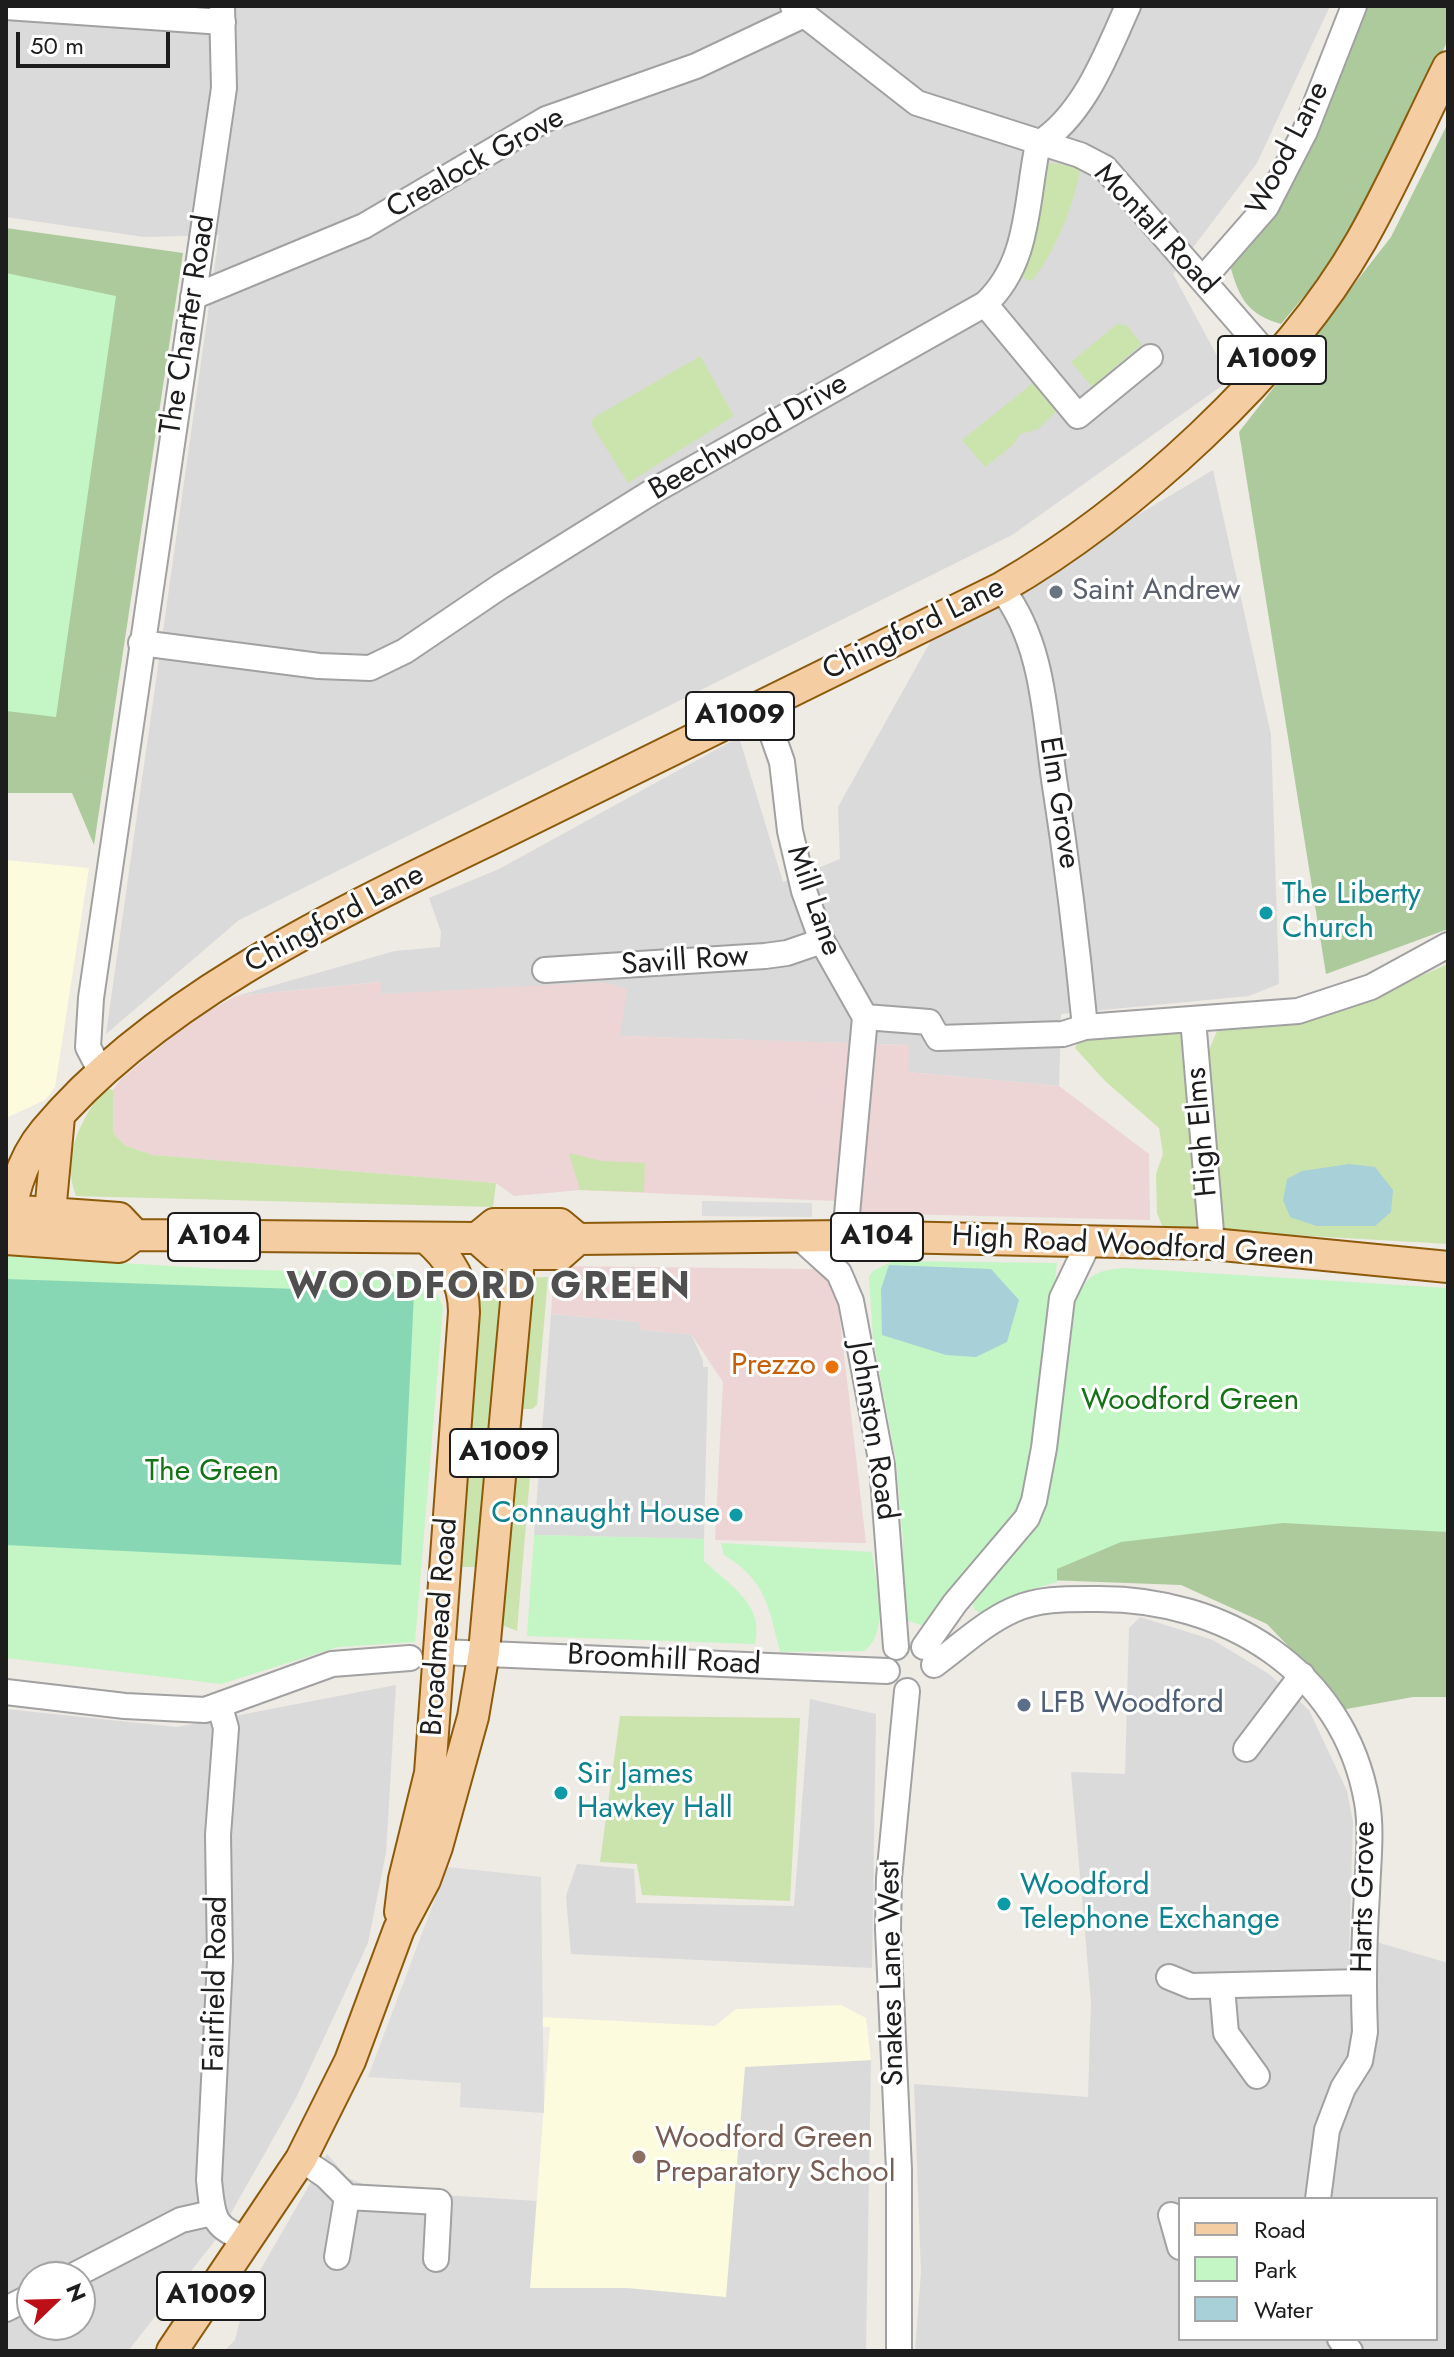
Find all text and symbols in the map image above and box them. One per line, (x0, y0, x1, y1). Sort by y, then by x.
scale bar (20, 16, 174, 66)
text: 50 m (30, 28, 84, 63)
street label: Wood Lane (1240, 76, 1338, 222)
street label: Crealock Grove (381, 100, 571, 228)
street label: Montalt Road (1085, 157, 1225, 303)
street label: The Charter Road (154, 213, 224, 437)
road number: A1009 (1218, 336, 1326, 384)
street label: Beechwood Drive (643, 367, 855, 509)
street label: Chingford Lane (817, 571, 1011, 689)
place label: Saint Andrew (1072, 574, 1241, 610)
marker: Saint Andrew (1047, 583, 1065, 601)
road number: A1009 (686, 692, 794, 740)
street label: Elm Grove (1030, 734, 1086, 872)
street label: Mill Lane (777, 841, 849, 961)
street label: Chingford Lane (239, 858, 431, 982)
place label: The Liberty Church (1282, 878, 1421, 948)
marker: The Liberty Church (1257, 904, 1275, 922)
street label: Savill Row (620, 940, 750, 984)
street label: High Elms (1179, 1066, 1227, 1198)
road number: A104 (168, 1213, 260, 1261)
road number: A104 (831, 1213, 923, 1261)
street label: High Road Woodford Green (951, 1220, 1315, 1274)
district label: WOODFORD GREEN (286, 1266, 692, 1312)
street label: Johnston Road (840, 1339, 904, 1523)
place label: Prezzo (731, 1349, 816, 1385)
marker: Prezzo (823, 1358, 841, 1376)
park label: Woodford Green (1081, 1384, 1299, 1420)
road number: A1009 (450, 1429, 558, 1477)
park label: The Green (145, 1455, 279, 1491)
place label: Connaught House (491, 1497, 720, 1533)
marker: Connaught House (727, 1506, 745, 1524)
street label: Broadmead Road (415, 1517, 467, 1737)
street label: Broomhill Road (566, 1638, 762, 1684)
place label: LFB Woodford (1040, 1687, 1224, 1723)
marker: LFB Woodford (1015, 1696, 1033, 1714)
place label: Sir James Hawkey Hall (577, 1758, 733, 1828)
marker: Sir James Hawkey Hall (552, 1784, 570, 1802)
street label: Harts Grove (1346, 1821, 1384, 1973)
street label: Snakes Lane West (873, 1860, 913, 2086)
place label: Woodford Telephone Exchange (1020, 1869, 1280, 1940)
marker: Woodford Telephone Exchange (995, 1895, 1013, 1913)
street label: Fairfield Road (197, 1896, 237, 2072)
place label: Woodford Green Preparatory School (655, 2122, 896, 2192)
marker: Woodford Green Preparatory School (630, 2148, 648, 2166)
legend (1178, 2197, 1438, 2341)
text: Road (1254, 2212, 1306, 2247)
text: Park (1254, 2252, 1297, 2287)
north arrow (16, 2261, 96, 2341)
road number: A1009 (157, 2272, 265, 2320)
text: N (58, 2278, 94, 2307)
text: Water (1254, 2292, 1313, 2327)

